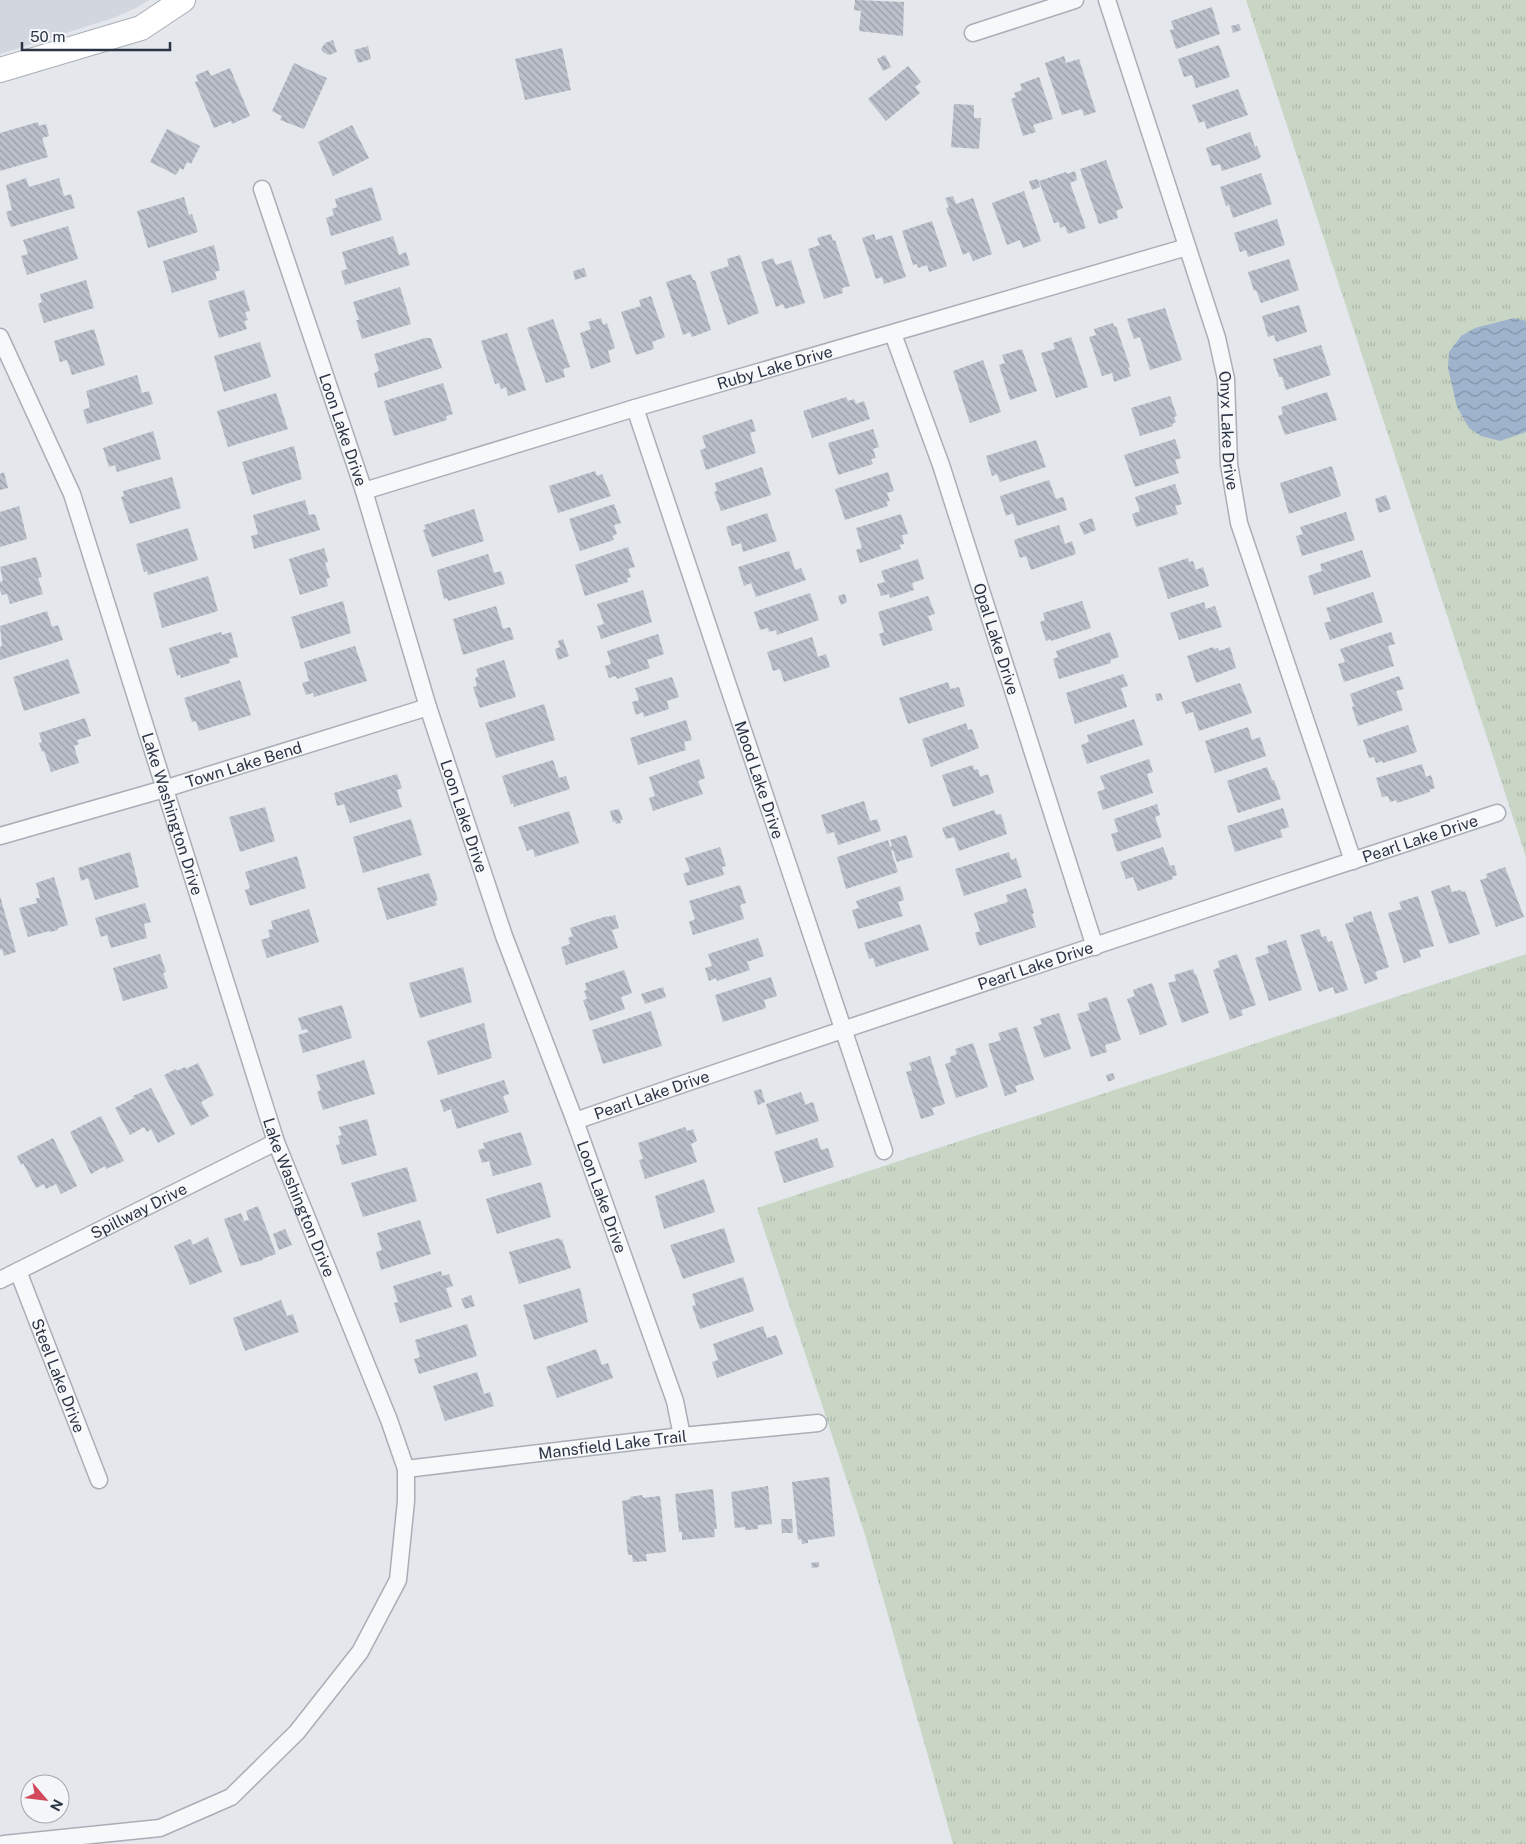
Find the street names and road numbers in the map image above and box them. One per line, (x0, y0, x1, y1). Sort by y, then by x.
street label: Ruby Lake Drive (715, 341, 835, 393)
street label: Onyx Lake Drive (1215, 369, 1243, 492)
street label: Loon Lake Drive (315, 371, 371, 489)
street label: Opal Lake Drive (970, 581, 1023, 697)
street label: Mood Lake Drive (731, 718, 788, 841)
street label: Lake Washington Drive (138, 730, 207, 898)
street label: Town Lake Bend (183, 737, 304, 791)
street label: Loon Lake Drive (437, 757, 492, 875)
street label: Pearl Lake Drive (1360, 811, 1480, 866)
street label: Pearl Lake Drive (975, 937, 1096, 993)
street label: Pearl Lake Drive (591, 1066, 712, 1123)
street label: Lake Washington Drive (259, 1115, 339, 1280)
street label: Loon Lake Drive (573, 1138, 631, 1256)
street label: Spillway Drive (87, 1179, 190, 1243)
street label: Steel Lake Drive (28, 1316, 89, 1435)
street label: Mansfield Lake Trail (537, 1426, 688, 1463)

